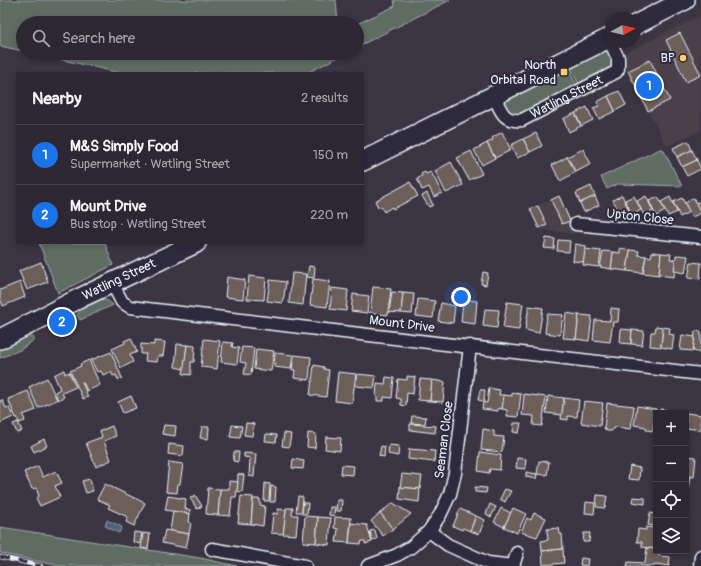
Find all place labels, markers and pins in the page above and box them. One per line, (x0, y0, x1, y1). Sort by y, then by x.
place label: BP (660, 50, 675, 66)
marker: BP (678, 53, 688, 63)
place label: North Orbital Road (490, 57, 556, 88)
marker: North Orbital Road (559, 67, 569, 77)
pin: 1 (636, 71, 662, 101)
pin: 2 (49, 307, 75, 337)

